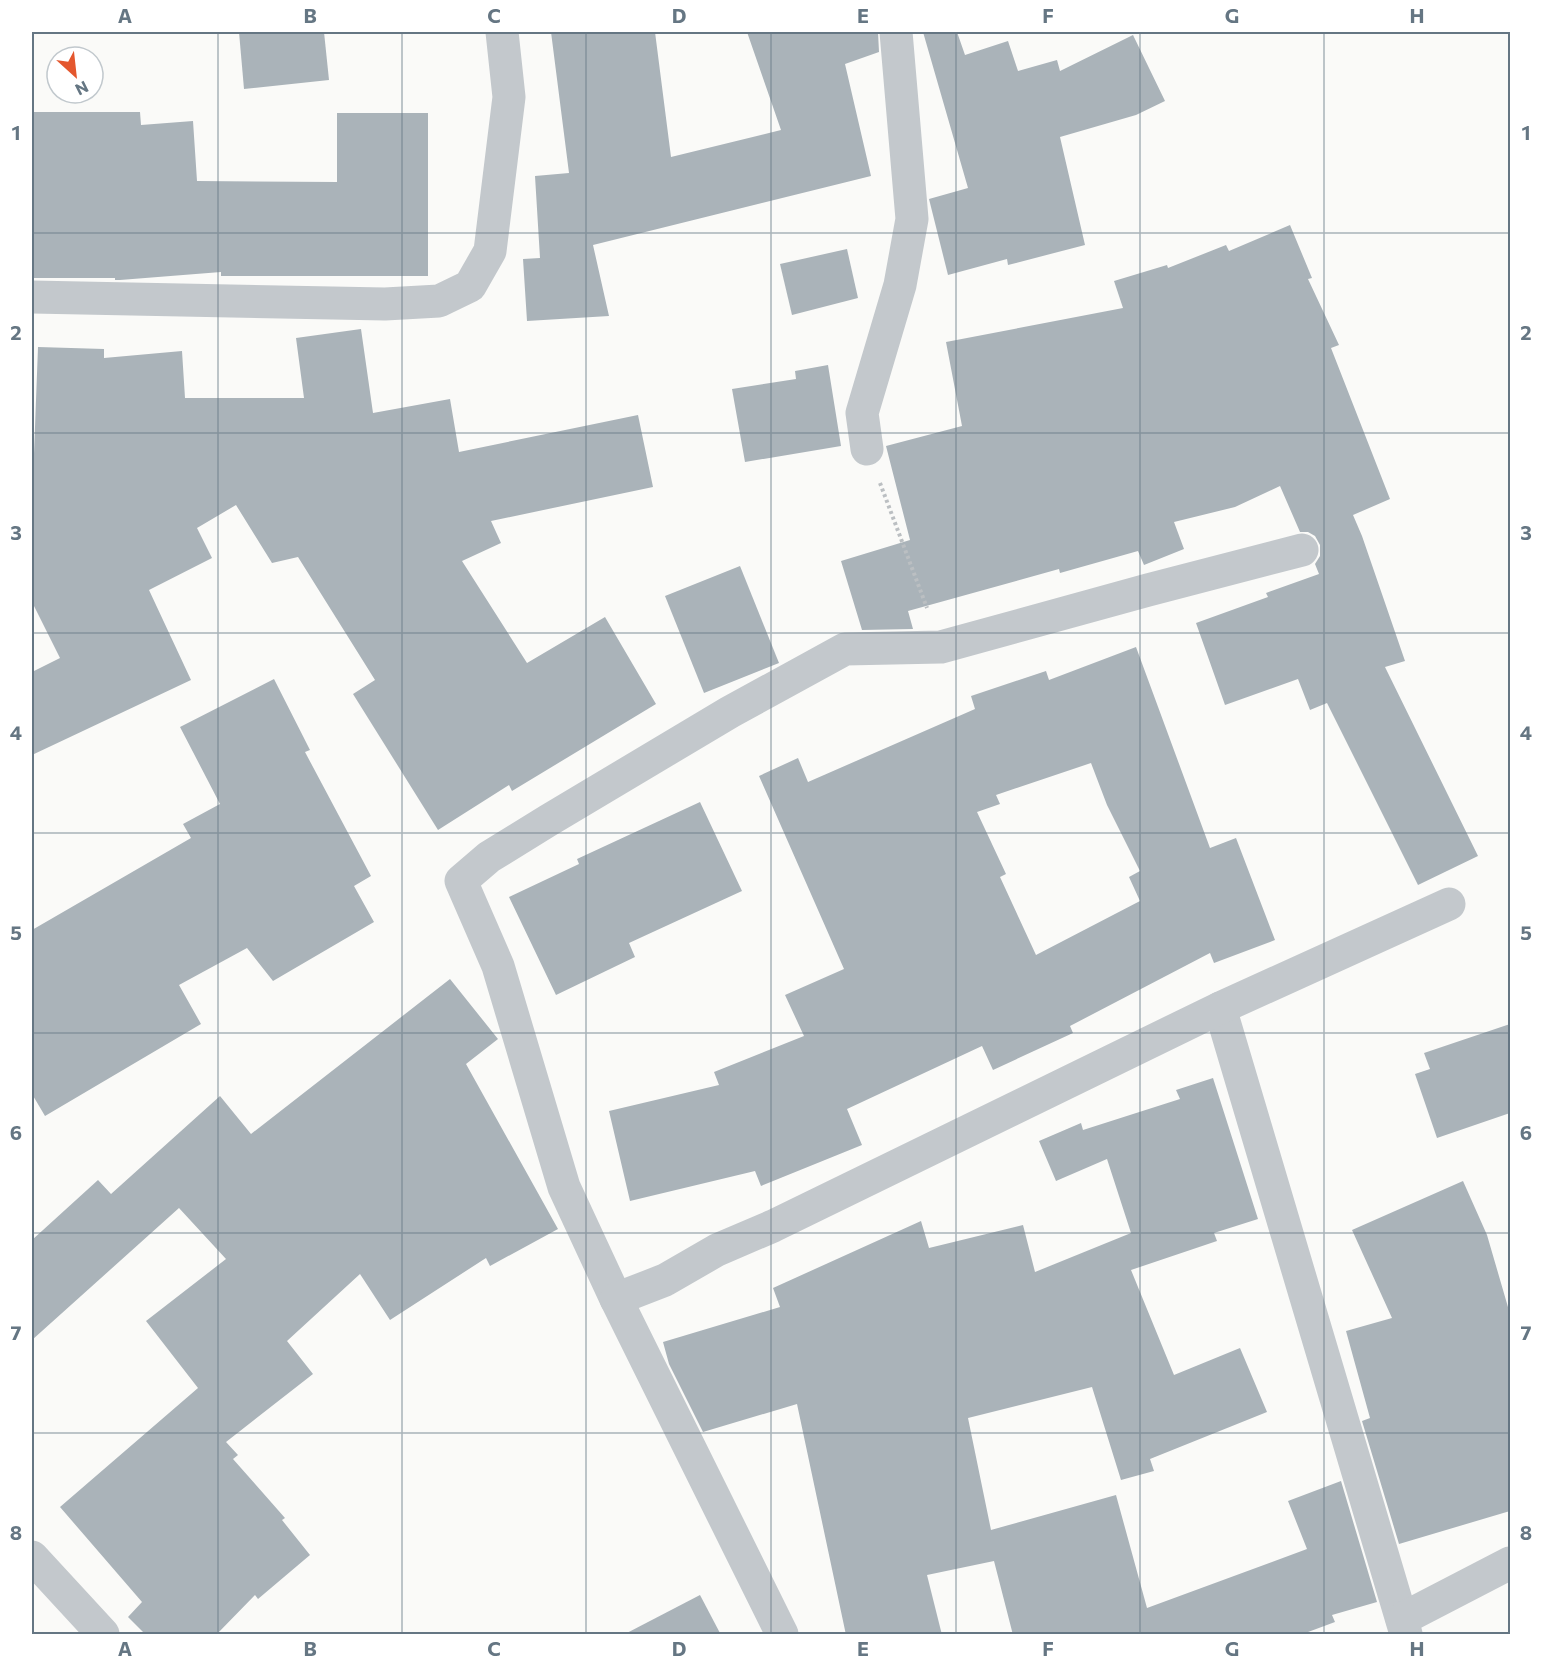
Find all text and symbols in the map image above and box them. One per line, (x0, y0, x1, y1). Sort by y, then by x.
text: A (118, 3, 132, 27)
text: B (303, 3, 317, 27)
text: C (487, 3, 501, 27)
text: D (672, 3, 686, 27)
text: E (857, 3, 869, 27)
text: F (1042, 3, 1054, 27)
text: G (1225, 3, 1239, 27)
text: H (1410, 3, 1425, 27)
north arrow (45, 45, 105, 105)
text: N (72, 78, 92, 100)
text: 1 (11, 120, 21, 144)
text: 1 (1521, 120, 1531, 144)
text: 2 (10, 320, 22, 344)
text: 2 (1520, 320, 1532, 344)
text: 3 (10, 520, 22, 544)
text: 3 (1520, 520, 1532, 544)
text: 4 (10, 720, 22, 744)
text: 4 (1520, 720, 1532, 744)
text: 5 (10, 920, 22, 944)
text: 5 (1520, 920, 1532, 944)
text: 6 (10, 1120, 22, 1144)
text: 6 (1520, 1120, 1532, 1144)
text: 7 (11, 1320, 22, 1344)
text: 7 (1521, 1320, 1532, 1344)
text: 8 (10, 1520, 22, 1544)
text: 8 (1520, 1520, 1532, 1544)
text: A (118, 1636, 132, 1660)
text: B (303, 1636, 317, 1660)
text: C (487, 1636, 501, 1660)
text: D (672, 1636, 686, 1660)
text: E (857, 1636, 869, 1660)
text: F (1042, 1636, 1054, 1660)
text: G (1225, 1636, 1239, 1660)
text: H (1410, 1636, 1425, 1660)

